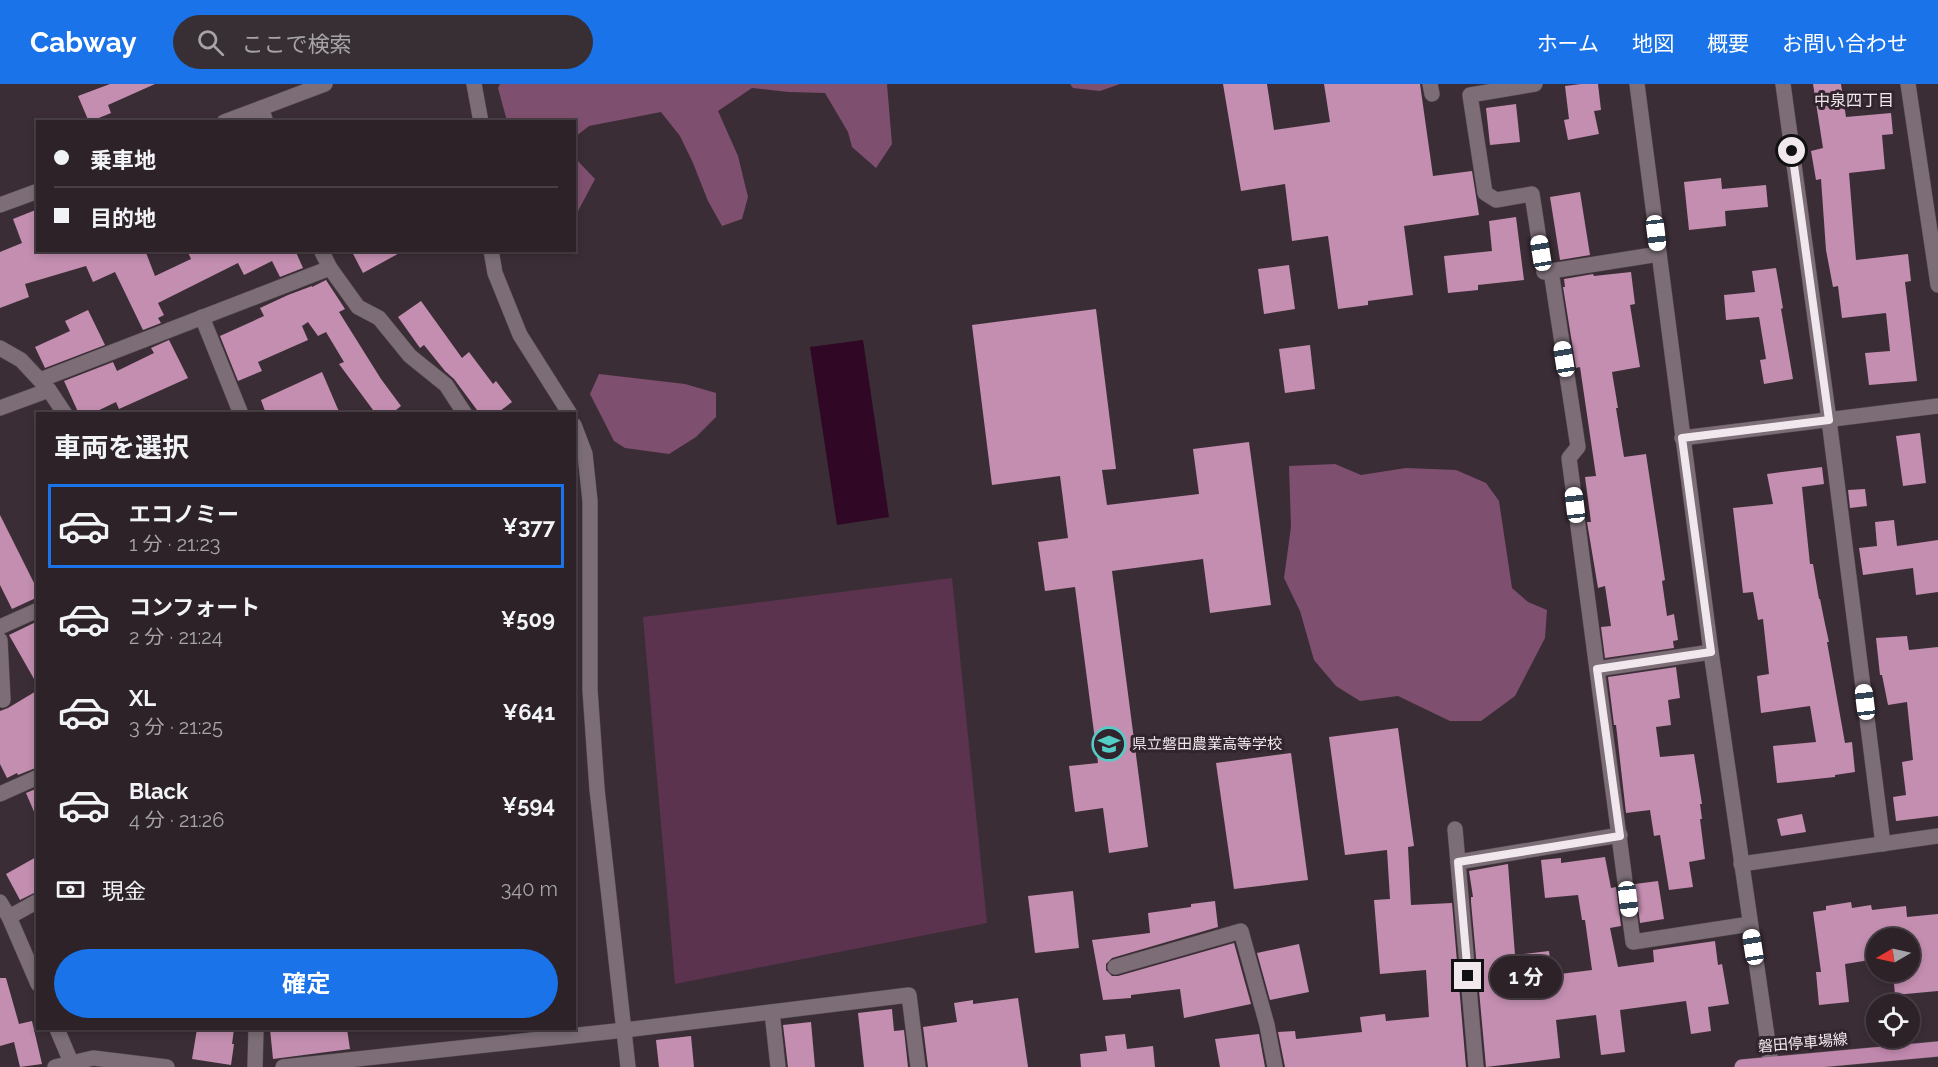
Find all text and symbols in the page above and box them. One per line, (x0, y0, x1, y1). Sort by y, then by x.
search box (173, 15, 593, 69)
text: Cabway (30, 26, 137, 59)
icon: search (194, 26, 227, 59)
text: ここで検索 (242, 31, 352, 57)
text: ホーム (1537, 31, 1599, 56)
text: 地図 (1632, 31, 1674, 56)
text: 概要 (1707, 31, 1749, 56)
text: お問い合わせ (1782, 31, 1908, 56)
district label: 中泉四丁目 (1814, 91, 1894, 110)
route start (1778, 137, 1805, 164)
text: 乗車地 (90, 147, 156, 173)
text: 目的地 (90, 205, 156, 231)
car (1645, 214, 1667, 252)
car (1529, 234, 1553, 272)
car (1552, 340, 1576, 378)
text: 車両を選択 (54, 432, 189, 463)
car (1564, 486, 1586, 524)
icon: car (57, 499, 111, 553)
text: エコノミー (129, 501, 239, 527)
text: ¥377 (502, 513, 555, 539)
text: 1 分 · 21:23 (129, 532, 220, 556)
icon: car (57, 592, 111, 646)
text: コンフォート (129, 594, 260, 620)
text: ¥509 (501, 606, 555, 632)
text: 2 分 · 21:24 (129, 625, 223, 649)
car (1854, 683, 1876, 721)
icon: car (57, 685, 111, 739)
text: XL (129, 685, 156, 711)
text: ¥641 (503, 699, 555, 725)
text: 3 分 · 21:25 (129, 715, 223, 739)
school or university icon: 県立磐田農業高等学校 (1091, 726, 1127, 762)
place label: 県立磐田農業高等学校 (1132, 735, 1282, 753)
icon: car (57, 778, 111, 832)
text: Black (129, 778, 188, 804)
text: ¥594 (502, 792, 555, 818)
text: 4 分 · 21:26 (129, 808, 224, 832)
icon: cash (54, 873, 87, 906)
text: 340 m (501, 877, 558, 901)
text: 現金 (102, 878, 146, 904)
car (1617, 880, 1639, 918)
car (1741, 928, 1765, 966)
north arrow (1866, 928, 1920, 982)
map controls (1866, 928, 1920, 1048)
button: 確定 (54, 949, 558, 1018)
callout: 1 分 (1489, 955, 1561, 997)
route end (1454, 962, 1481, 989)
text: 1 分 (1509, 965, 1543, 989)
button: locate (1866, 994, 1920, 1048)
street label: 磐田停車場線 (1757, 1030, 1849, 1056)

